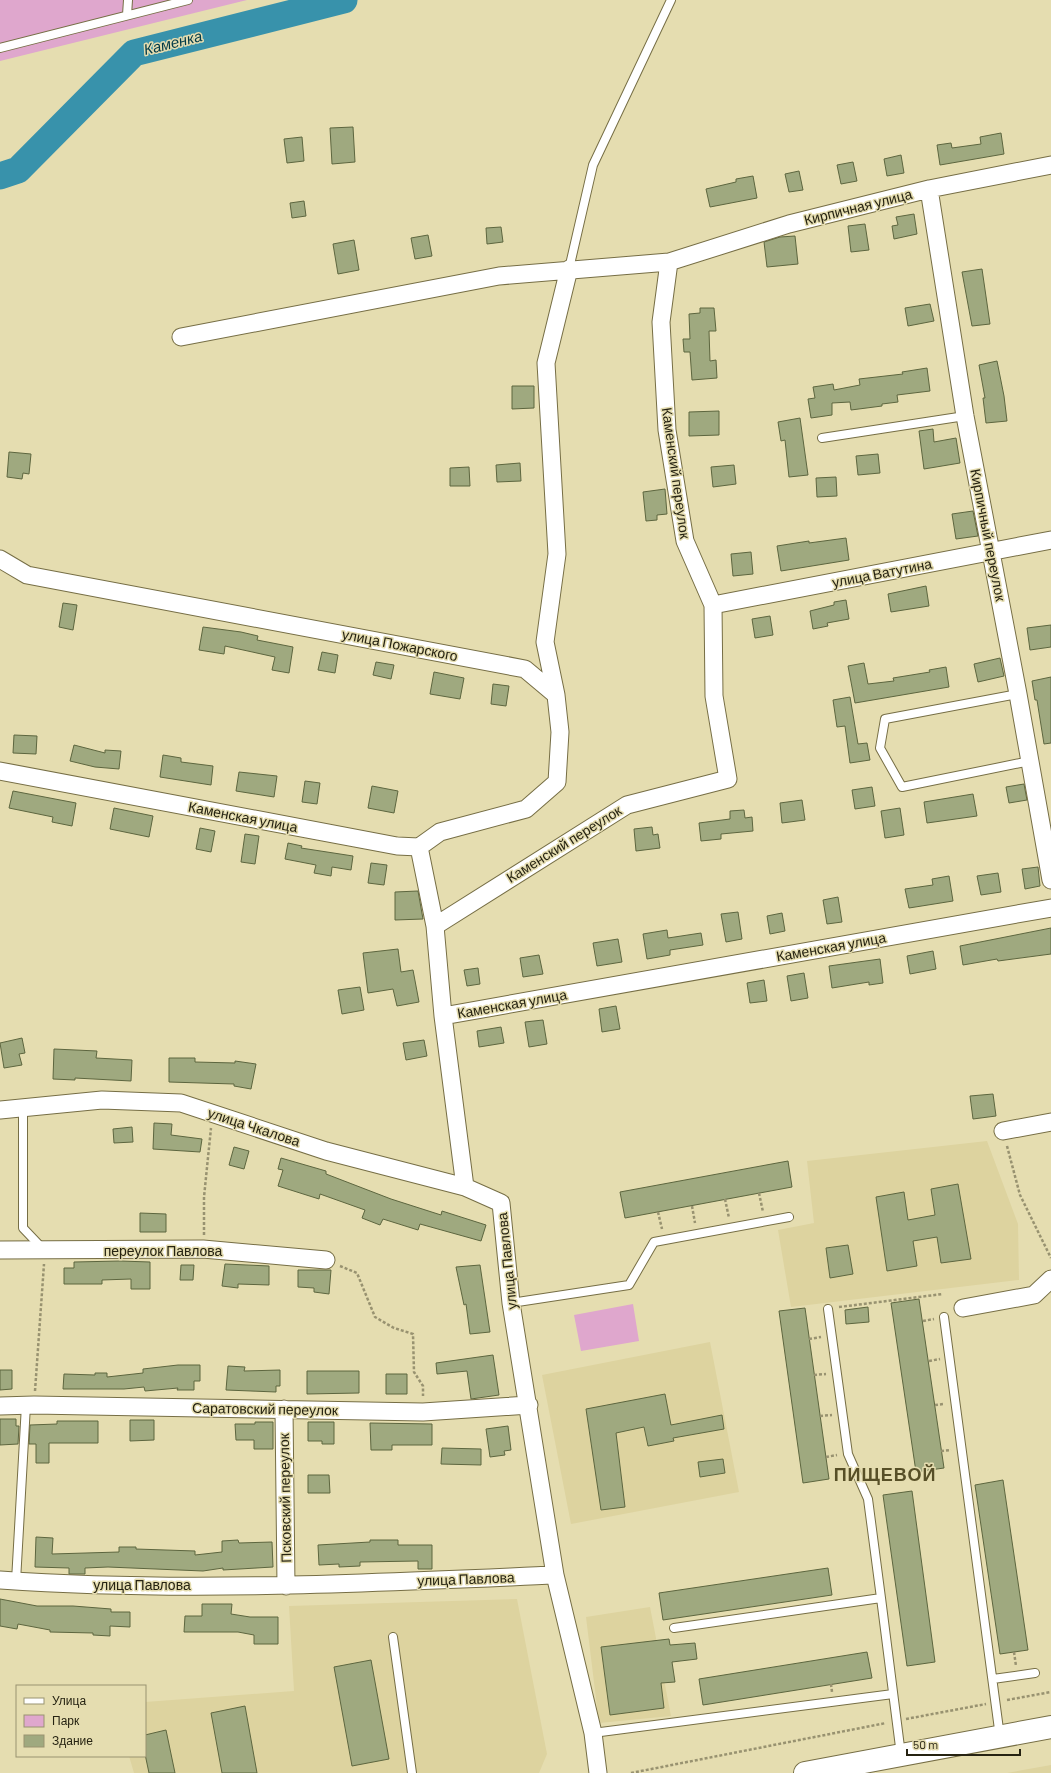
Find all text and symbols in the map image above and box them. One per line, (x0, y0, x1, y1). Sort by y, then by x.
water label: Каменка (142, 26, 204, 58)
street label: Кирпичная улица (802, 185, 914, 228)
street label: Каменский переулок (659, 406, 694, 541)
street label: Кирпичный переулок (967, 467, 1010, 603)
street label: улица Ватутина (830, 554, 934, 591)
street label: улица Пожарского (341, 625, 460, 664)
street label: Каменская улица (187, 798, 299, 835)
street label: Каменский переулок (503, 801, 625, 886)
street label: Каменская улица (775, 928, 887, 965)
street label: Каменская улица (456, 985, 568, 1022)
street label: улица Чкалова (206, 1104, 303, 1150)
street label: улица Павлова (493, 1212, 520, 1310)
street label: переулок Павлова (104, 1242, 223, 1259)
street label: Саратовский переулок (192, 1399, 339, 1418)
street label: Псковский переулок (275, 1432, 294, 1563)
district label: ПИЩЕВОЙ (834, 1463, 936, 1485)
street label: улица Павлова (417, 1568, 515, 1589)
street label: улица Павлова (93, 1576, 191, 1593)
legend (16, 1685, 146, 1757)
text: Улица (52, 1693, 86, 1708)
text: Парк (52, 1713, 80, 1728)
scale bar (907, 1731, 1020, 1757)
text: Здание (52, 1733, 93, 1748)
text: 50 m (913, 1737, 938, 1751)

